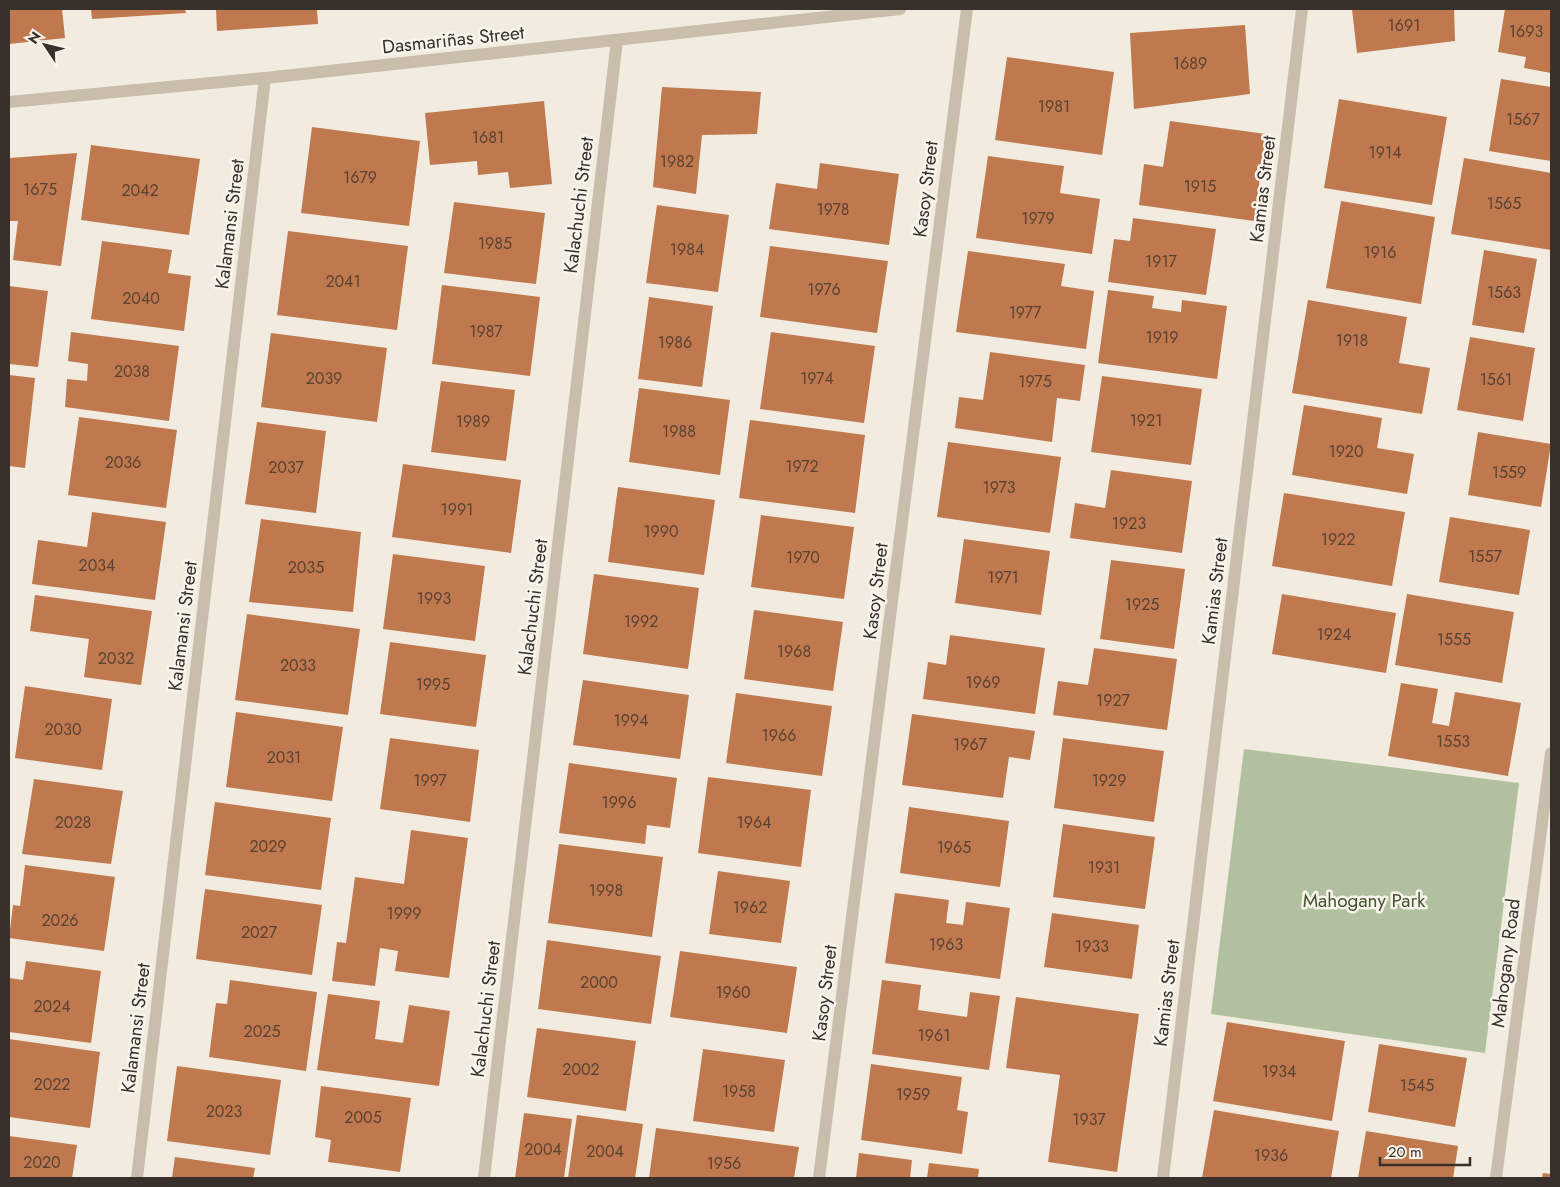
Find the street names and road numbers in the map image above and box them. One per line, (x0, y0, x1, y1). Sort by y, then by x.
street label: Dasmariñas Street (381, 19, 526, 60)
street label: Kamias Street (1243, 134, 1282, 244)
street label: Kalachuchi Street (557, 135, 600, 275)
street label: Kasoy Street (906, 139, 945, 239)
street label: Kalamansi Street (208, 157, 251, 291)
street label: Kamias Street (1195, 536, 1234, 646)
street label: Kalachuchi Street (511, 537, 554, 677)
street label: Kasoy Street (856, 541, 895, 641)
street label: Kalamansi Street (161, 559, 204, 693)
street label: Mahogany Road (1484, 897, 1527, 1029)
street label: Kamias Street (1147, 938, 1186, 1048)
street label: Kalachuchi Street (464, 939, 507, 1079)
street label: Kasoy Street (805, 943, 844, 1043)
street label: Kalamansi Street (114, 961, 157, 1095)

